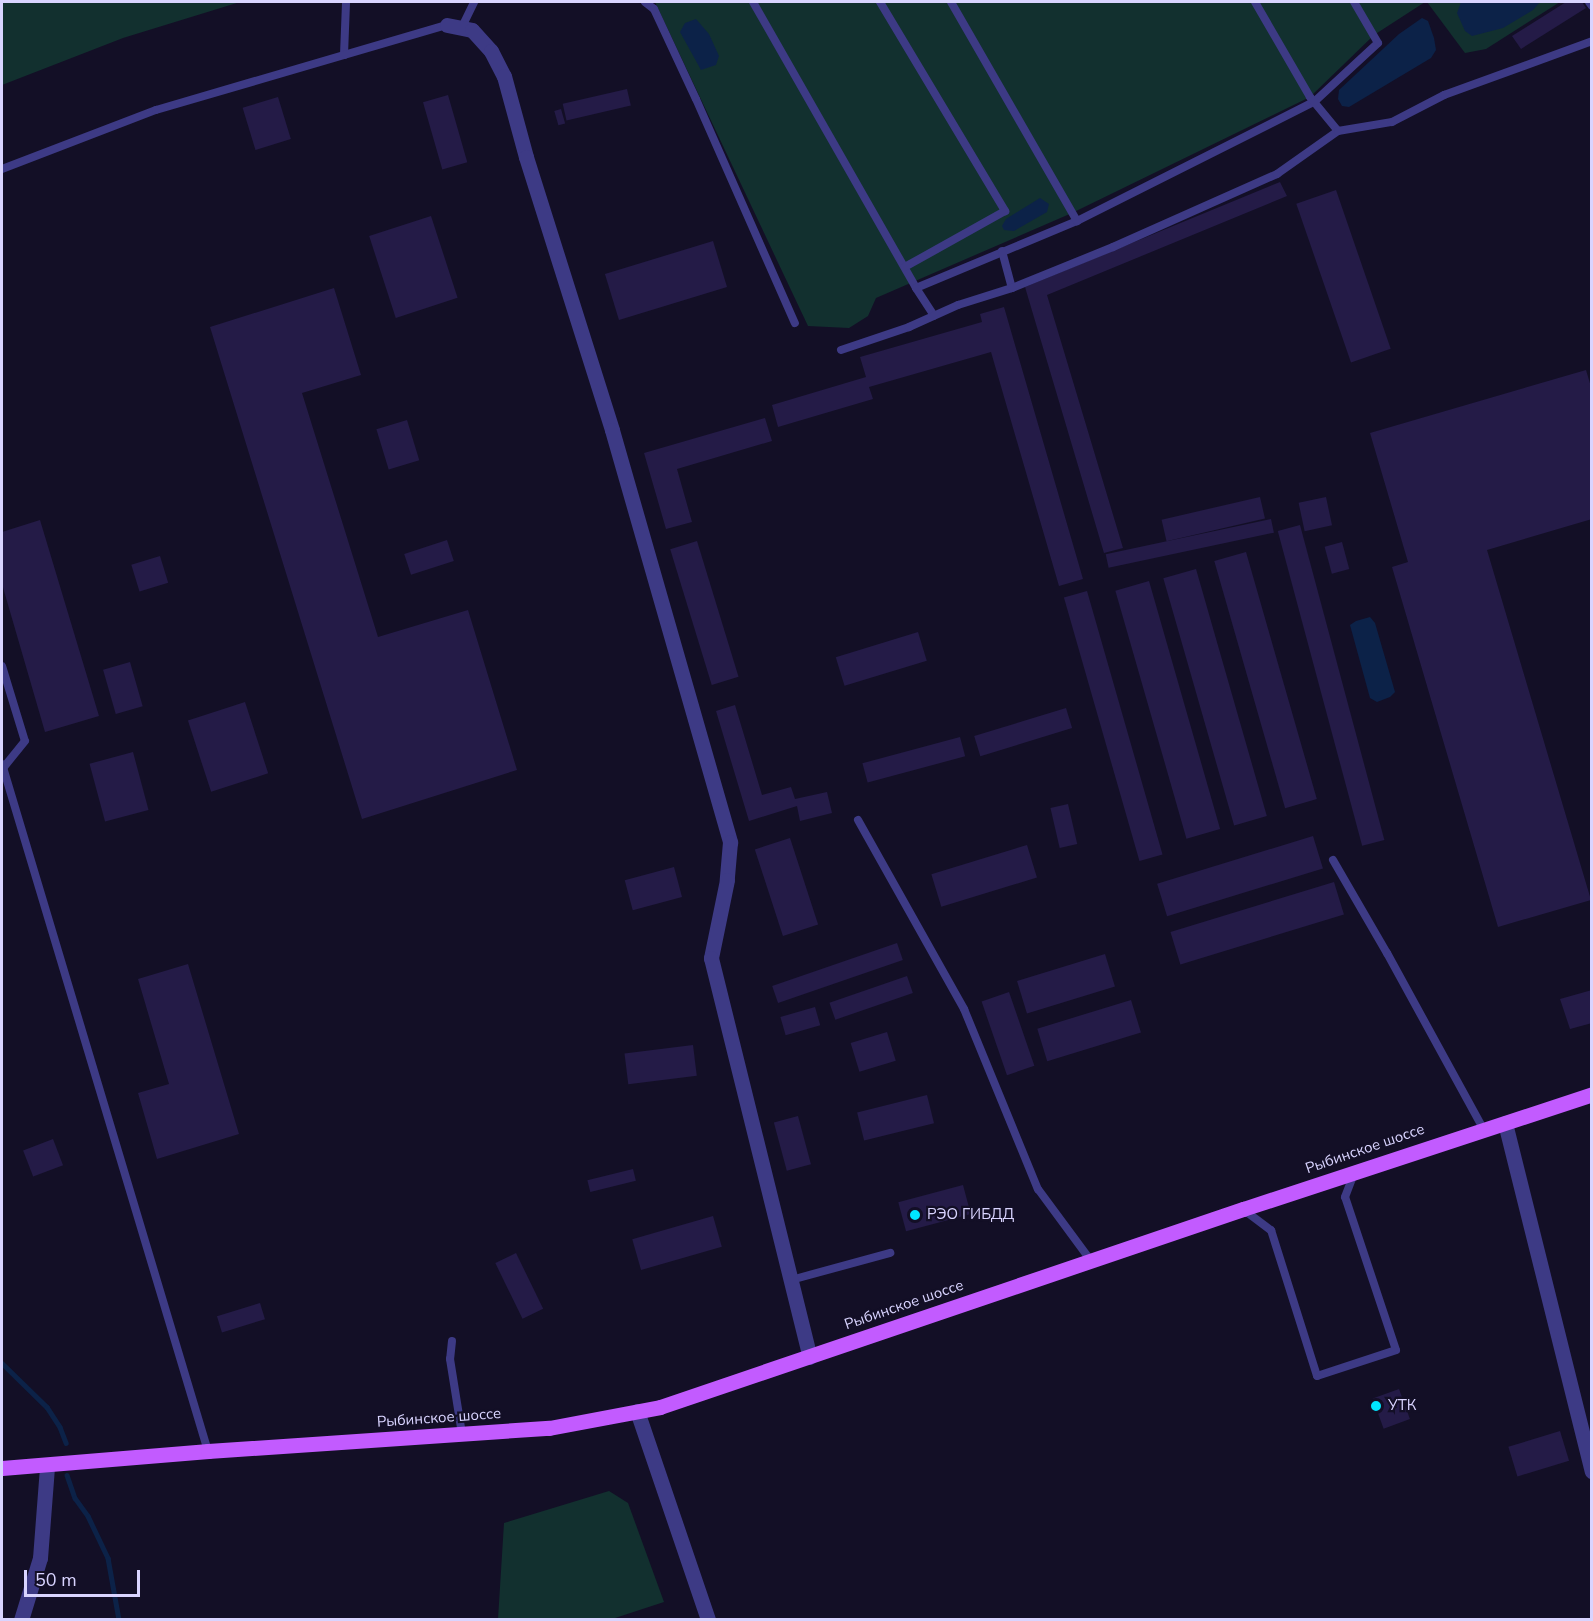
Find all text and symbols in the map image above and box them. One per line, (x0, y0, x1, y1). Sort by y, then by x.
street label: Рыбинское шоссе (1303, 1120, 1427, 1178)
place label: РЭО ГИБДД (927, 1206, 1014, 1224)
marker: РЭО ГИБДД (908, 1208, 922, 1222)
street label: Рыбинское шоссе (842, 1276, 966, 1334)
place label: УТК (1388, 1397, 1416, 1415)
marker: УТК (1369, 1399, 1383, 1413)
street label: Рыбинское шоссе (376, 1405, 502, 1431)
scale bar (27, 1558, 142, 1596)
text: 50 m (35, 1568, 77, 1592)

